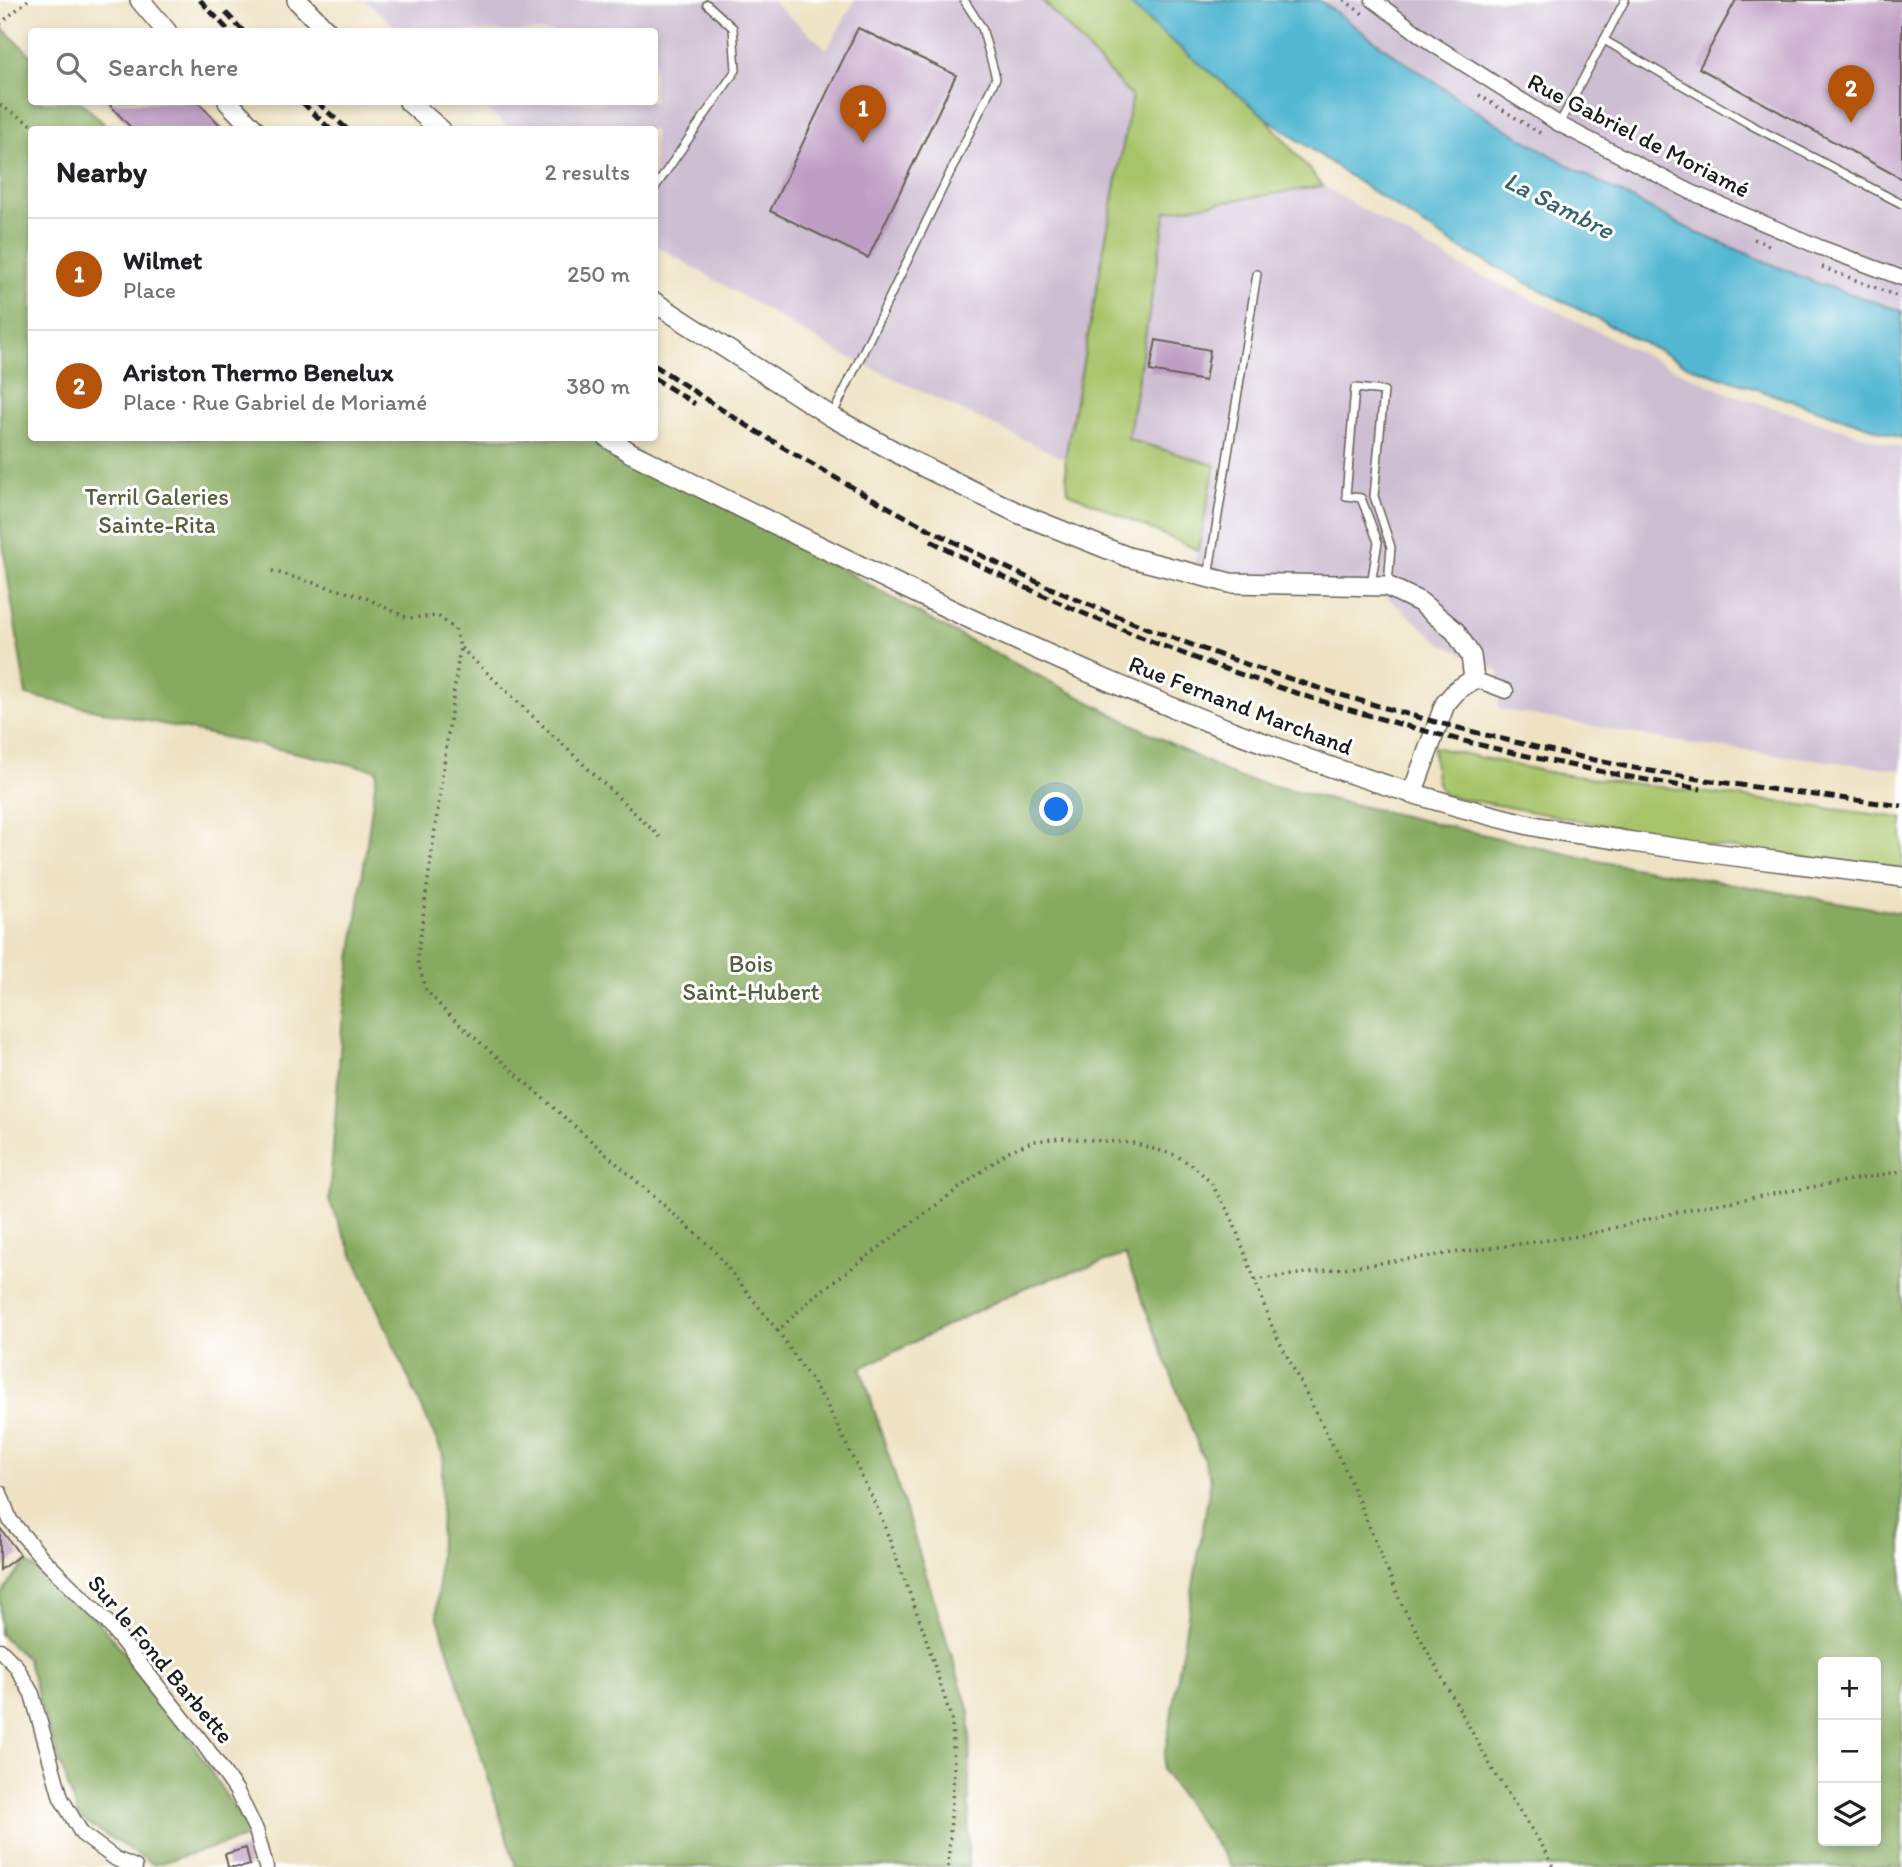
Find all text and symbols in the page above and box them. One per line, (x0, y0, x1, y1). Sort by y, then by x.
search box (28, 28, 658, 105)
icon: search (52, 48, 90, 86)
text: Search here (108, 51, 238, 83)
pin: 2 (1828, 65, 1874, 123)
street label: Rue Gabriel de Moriamé (1523, 66, 1755, 204)
pin: 1 (840, 85, 886, 143)
text: Nearby (56, 153, 147, 190)
text: 2 results (544, 158, 630, 186)
water label: La Sambre (1499, 164, 1620, 247)
text: Wilmet (123, 244, 202, 276)
text: 1 (74, 260, 84, 288)
text: 250 m (567, 260, 630, 288)
text: Place (123, 276, 176, 304)
text: Ariston Thermo Benelux (123, 356, 393, 388)
text: 2 (73, 372, 85, 400)
text: 380 m (566, 372, 630, 400)
text: Place · Rue Gabriel de Moriamé (123, 388, 427, 416)
park label: Terril Galeries Sainte-Rita (85, 482, 229, 539)
street label: Rue Fernand Marchand (1125, 649, 1357, 761)
your location (1039, 792, 1073, 826)
park label: Bois Saint-Hubert (683, 949, 819, 1006)
street label: Sur le Fond Barbette (82, 1569, 240, 1749)
map controls (1818, 1657, 1881, 1846)
button: + (1818, 1657, 1881, 1720)
button: − (1818, 1720, 1881, 1783)
button: layers (1818, 1783, 1881, 1846)

